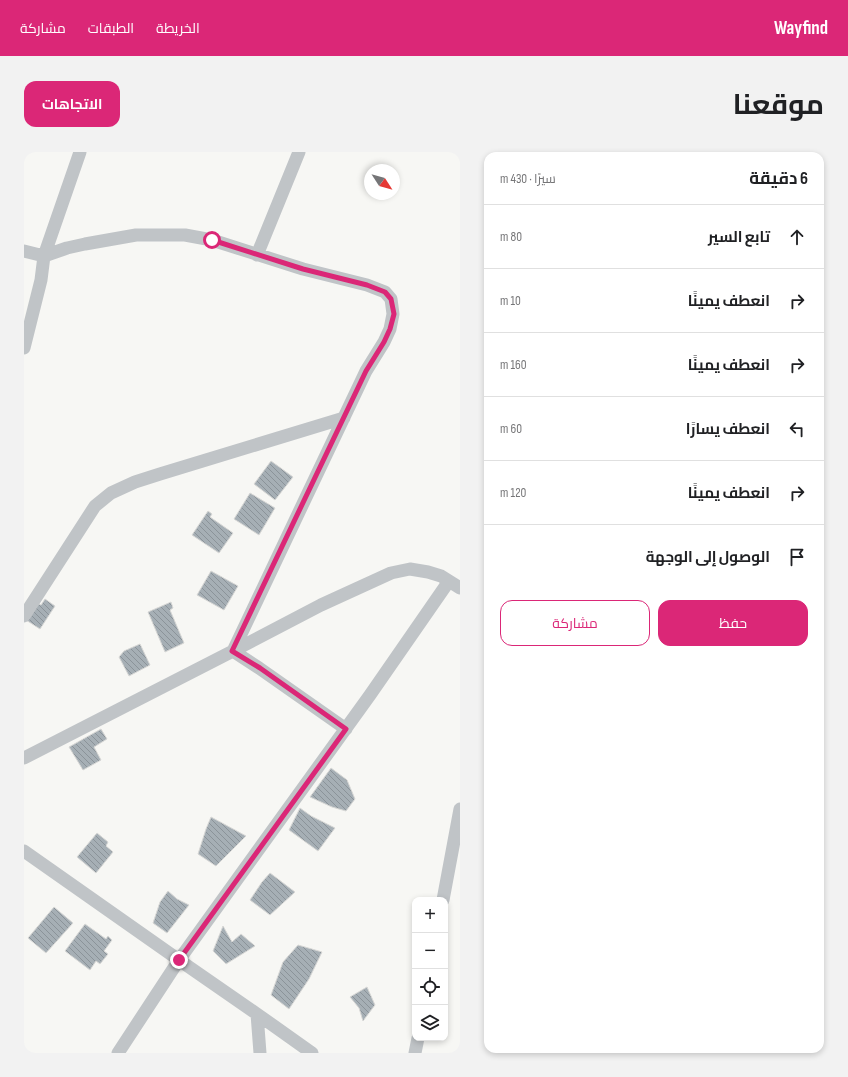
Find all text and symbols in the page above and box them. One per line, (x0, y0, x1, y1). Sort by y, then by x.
text: Wayfind (774, 17, 828, 40)
text: مشاركة (20, 20, 66, 37)
text: الطبقات (88, 20, 134, 37)
text: الخريطة (156, 20, 200, 37)
button: الاتجاهات (24, 81, 120, 127)
text: موقعنا (733, 89, 824, 122)
north arrow (364, 164, 400, 200)
text: 6 دقيقة (749, 169, 808, 189)
text: سيرًا · 430 m (500, 171, 556, 187)
icon: ahead (786, 226, 808, 248)
text: تابع السير (708, 228, 770, 247)
text: 80 m (500, 229, 522, 245)
route start (203, 231, 221, 249)
icon: right (786, 290, 808, 312)
text: انعطف يمينًا (688, 292, 770, 311)
text: 10 m (500, 293, 521, 309)
icon: right (786, 354, 808, 376)
text: انعطف يمينًا (688, 356, 770, 375)
text: 160 m (500, 357, 526, 373)
icon: left (786, 418, 808, 440)
text: انعطف يسارًا (686, 420, 770, 439)
text: 60 m (500, 421, 522, 437)
icon: right (786, 482, 808, 504)
text: انعطف يمينًا (688, 484, 770, 503)
text: 120 m (500, 485, 526, 501)
icon: arrive (786, 546, 808, 568)
text: الوصول إلى الوجهة (646, 548, 770, 567)
button: مشاركة (500, 600, 650, 646)
button: حفظ (658, 600, 808, 646)
map controls (412, 897, 448, 1041)
button: + (412, 897, 448, 933)
button: − (412, 933, 448, 969)
route end (170, 951, 188, 969)
button: locate (412, 969, 448, 1005)
button: layers (412, 1005, 448, 1041)

